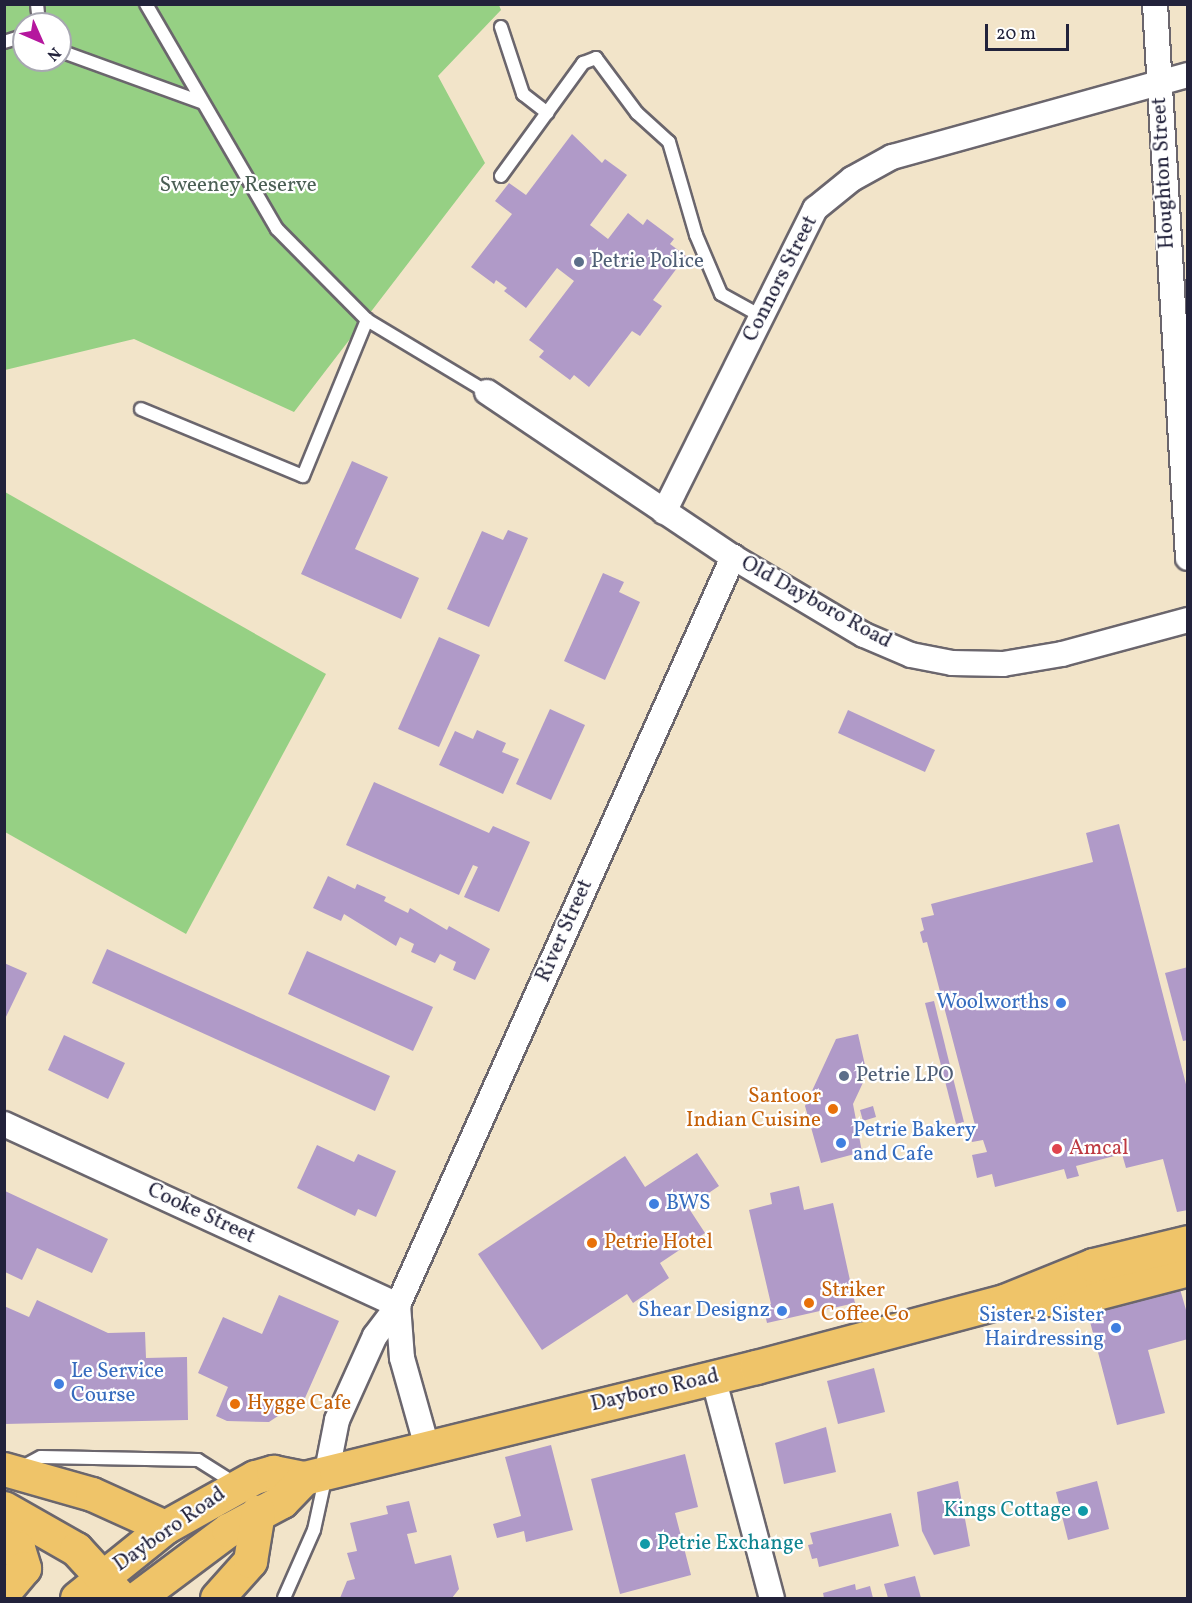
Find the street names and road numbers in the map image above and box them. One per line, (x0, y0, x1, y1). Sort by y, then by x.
street label: Houghton Street (1147, 96, 1181, 250)
street label: Connors Street (738, 212, 824, 346)
street label: Old Dayboro Road (736, 551, 896, 655)
street label: River Street (531, 876, 599, 986)
street label: Cooke Street (143, 1178, 259, 1250)
street label: Dayboro Road (588, 1364, 722, 1418)
street label: Dayboro Road (109, 1482, 231, 1578)

